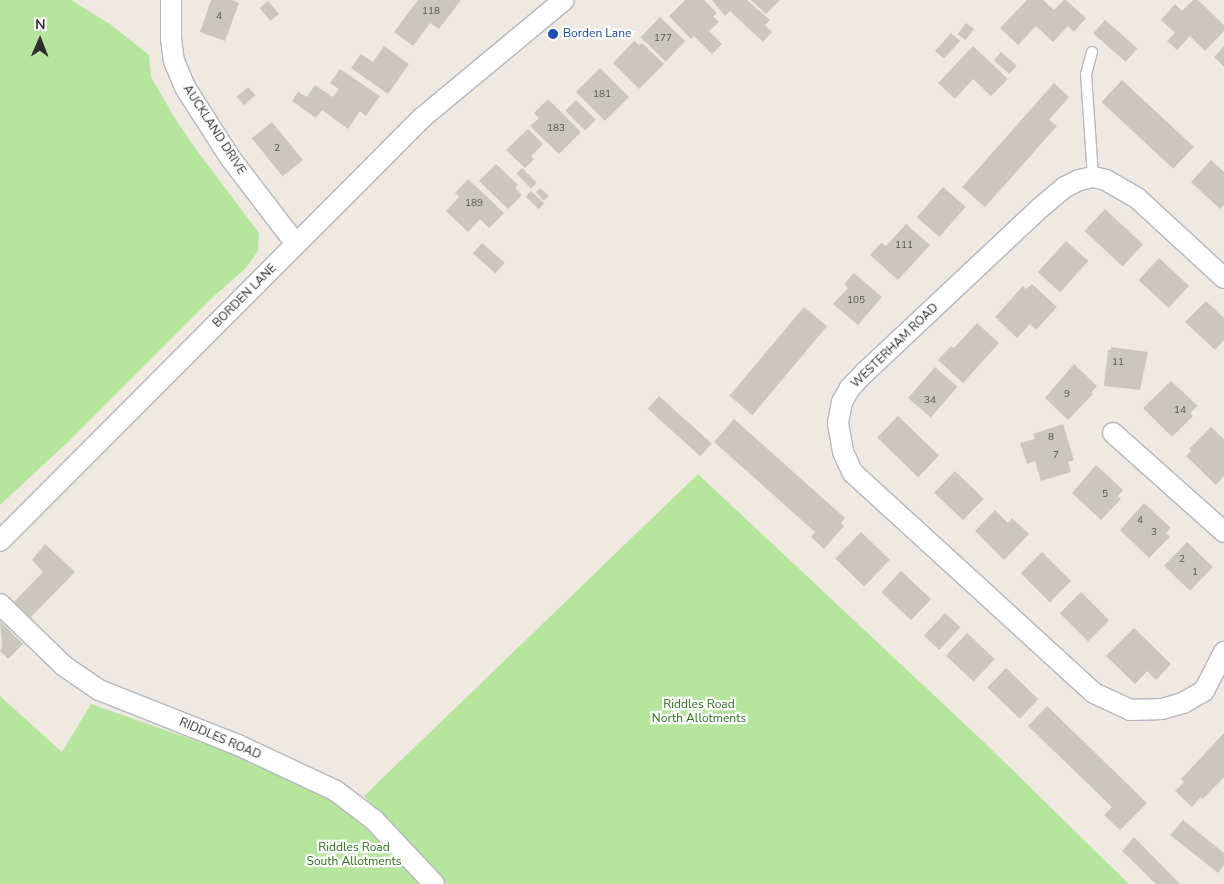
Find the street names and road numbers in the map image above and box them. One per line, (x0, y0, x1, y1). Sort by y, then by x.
street label: AUCKLAND DRIVE (180, 82, 248, 178)
street label: BORDEN LANE (210, 261, 280, 331)
street label: WESTERHAM ROAD (848, 301, 942, 391)
street label: RIDDLES ROAD (177, 715, 263, 763)

